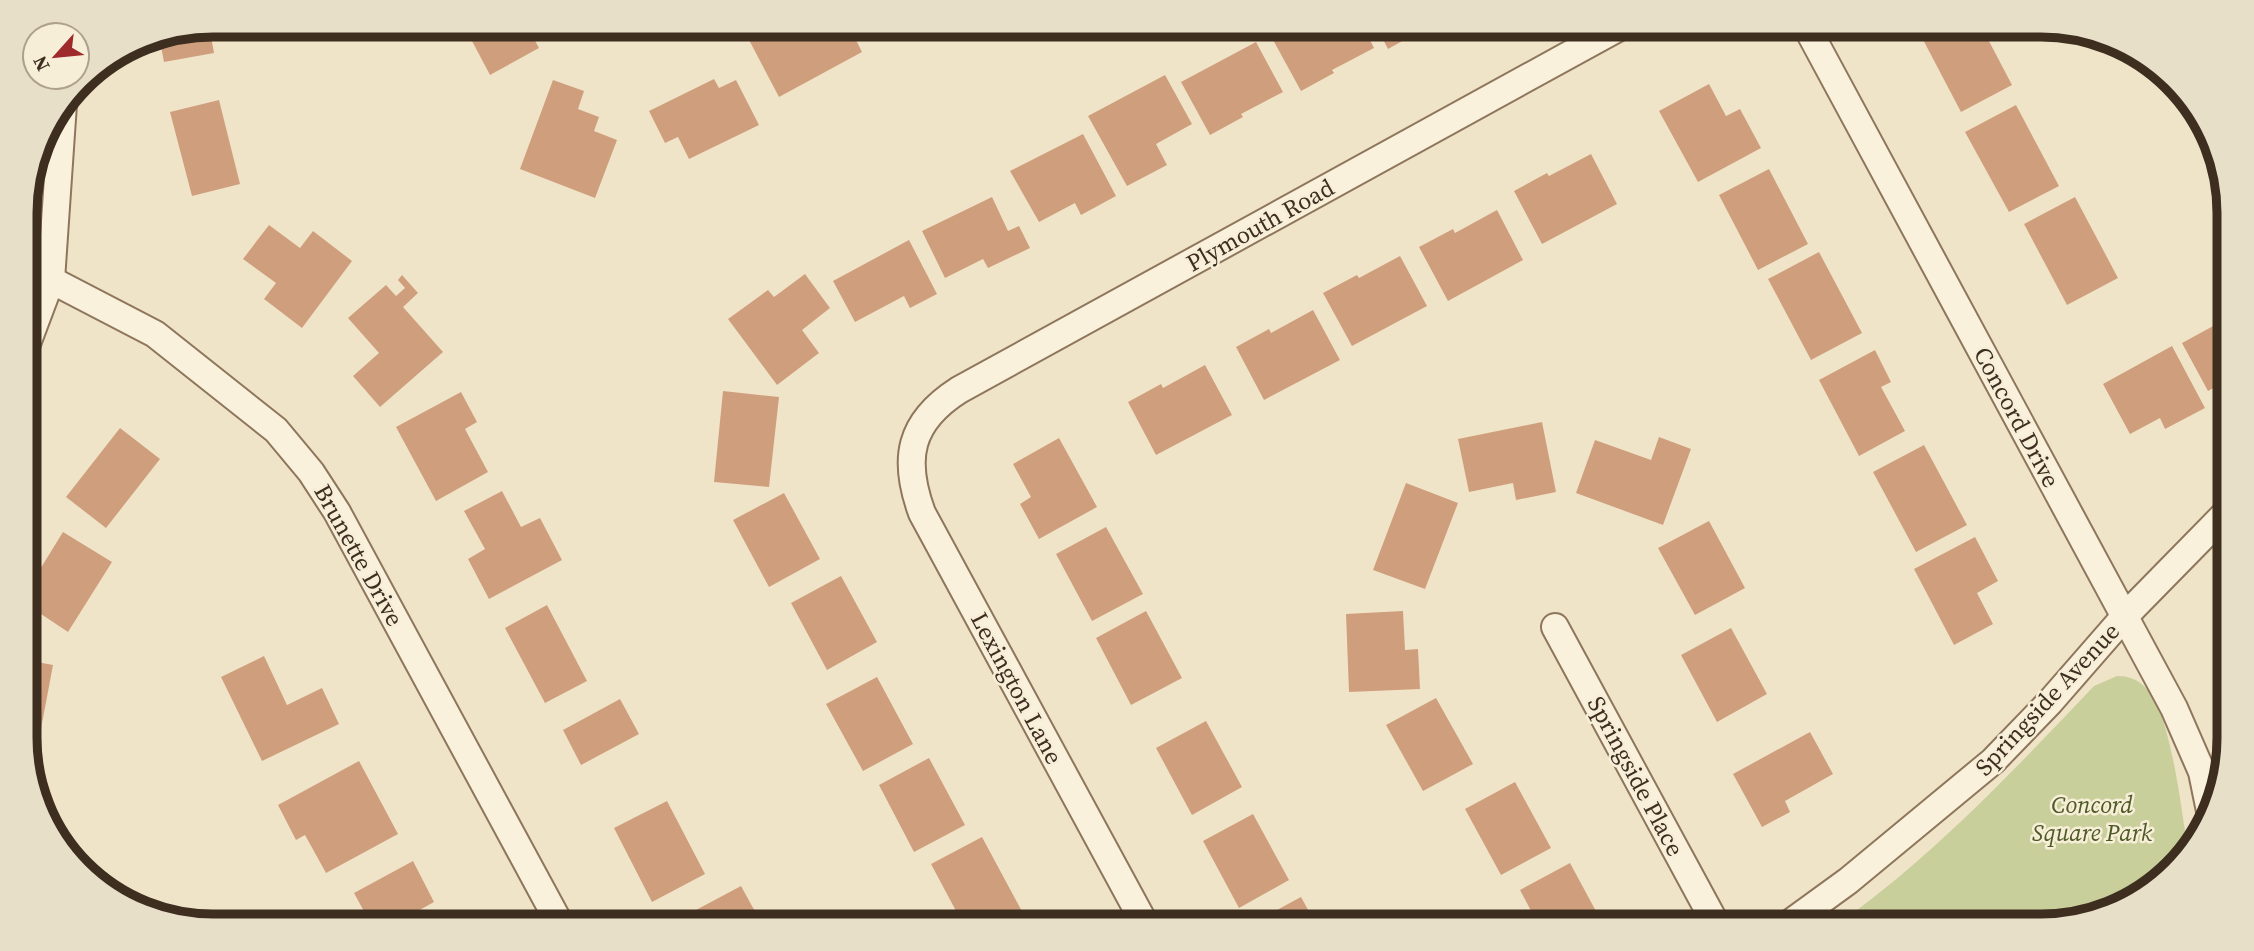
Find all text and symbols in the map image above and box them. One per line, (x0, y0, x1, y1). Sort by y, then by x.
north arrow (21, 21, 91, 91)
text: N (26, 52, 56, 76)
street label: Plymouth Road (1180, 171, 1340, 279)
street label: Concord Drive (1966, 341, 2068, 493)
street label: Brunette Drive (306, 478, 412, 632)
street label: Lexington Lane (963, 606, 1071, 770)
street label: Springside Avenue (1967, 615, 2127, 783)
street label: Springside Place (1580, 690, 1692, 862)
park label: Concord Square Park (2032, 788, 2153, 849)

